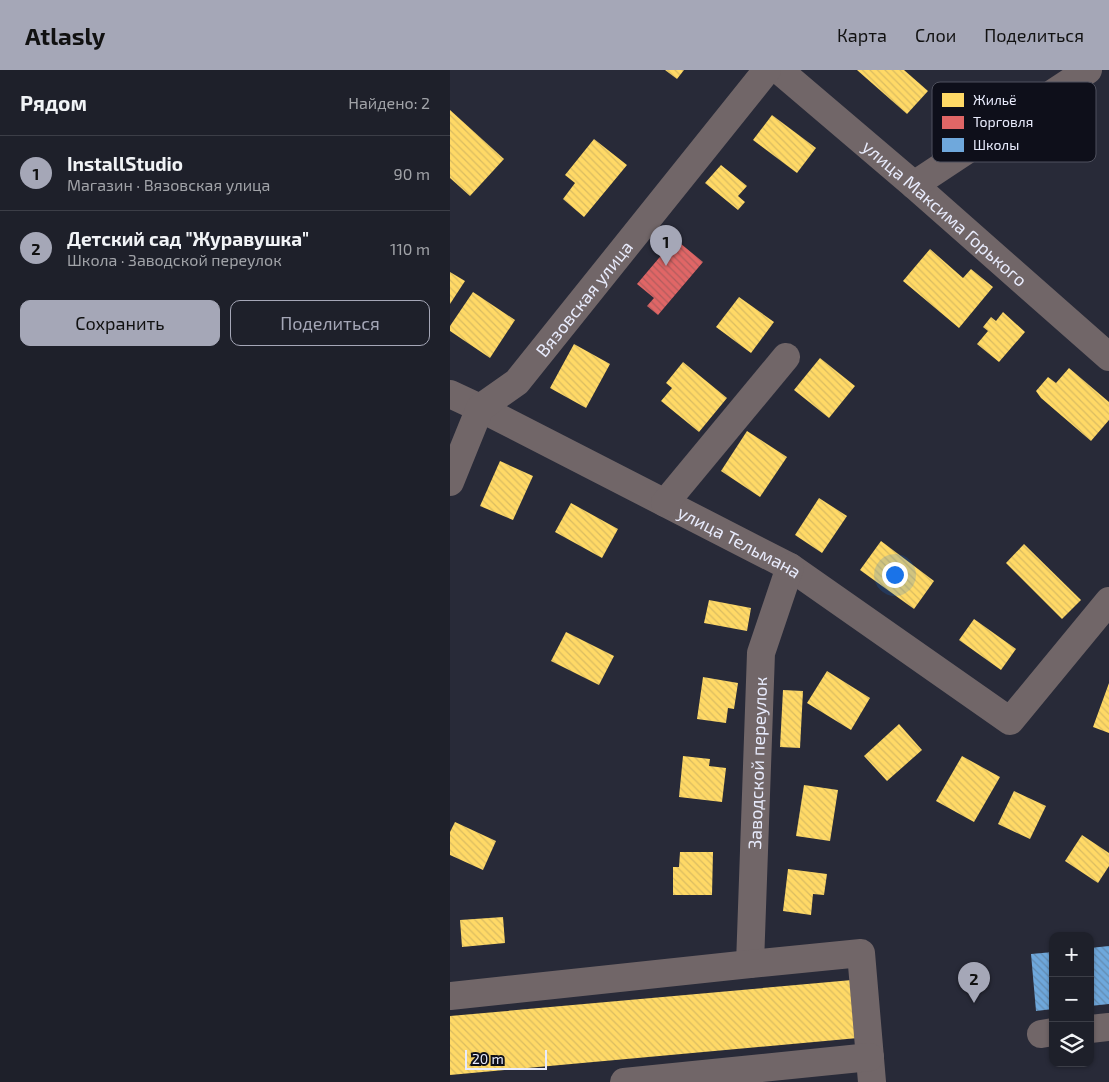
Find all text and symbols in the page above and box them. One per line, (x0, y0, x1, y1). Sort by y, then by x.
text: Atlasly (25, 21, 105, 50)
text: Карта (837, 24, 887, 46)
text: Слои (915, 24, 956, 46)
text: Поделиться (984, 24, 1084, 46)
legend (932, 82, 1096, 162)
text: Рядом (20, 90, 87, 115)
text: Жильё (973, 91, 1017, 108)
text: Найдено: 2 (348, 93, 430, 112)
text: Торговля (973, 113, 1033, 130)
street label: улица Максима Горького (858, 135, 1032, 291)
text: Школы (973, 136, 1019, 153)
text: InstallStudio (67, 152, 183, 175)
text: 1 (33, 164, 39, 183)
text: 90 m (394, 164, 430, 183)
text: Магазин · Вязовская улица (67, 175, 270, 194)
pin: 1 (650, 225, 682, 266)
text: Детский сад "Журавушка" (67, 227, 309, 250)
street label: Вязовская улица (531, 236, 637, 361)
text: 2 (31, 239, 41, 258)
text: 110 m (390, 239, 430, 258)
text: Школа · Заводской переулок (67, 250, 282, 269)
button: Сохранить (20, 300, 220, 346)
button: Поделиться (230, 300, 430, 346)
street label: улица Тельмана (674, 500, 806, 583)
your location (882, 562, 908, 588)
street label: Заводской переулок (743, 676, 771, 850)
map controls (1049, 932, 1094, 1067)
button: + (1049, 932, 1094, 977)
pin: 2 (958, 962, 990, 1003)
button: − (1049, 977, 1094, 1022)
button: layers (1049, 1022, 1094, 1067)
scale bar (465, 1047, 548, 1070)
text: 20 m (472, 1050, 504, 1067)

